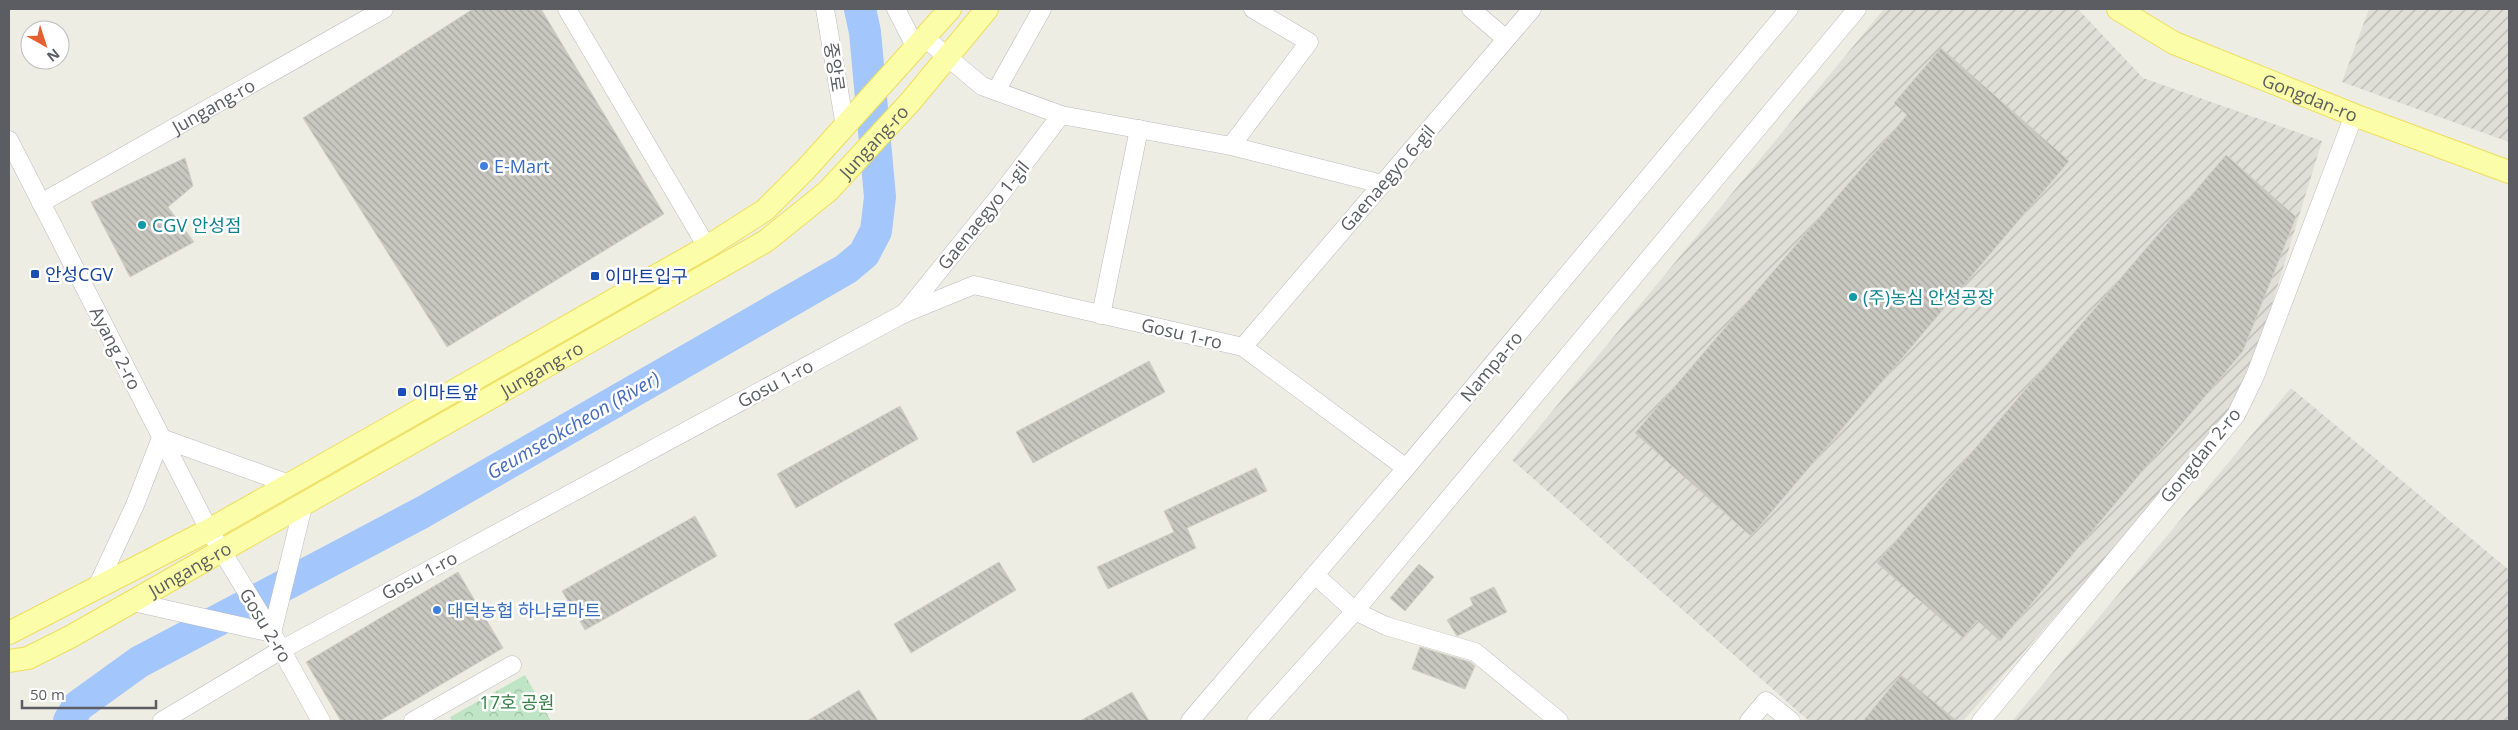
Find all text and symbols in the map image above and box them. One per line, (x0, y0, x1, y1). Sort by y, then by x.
north arrow (20, 20, 70, 70)
street label: 중앙로 (819, 41, 851, 93)
text: N (43, 45, 64, 66)
street label: Gongdan-ro (2259, 68, 2361, 127)
street label: Jungang-ro (166, 73, 259, 139)
street label: Jungang-ro (832, 100, 914, 185)
street label: Gaenaegyo 6-gil (1334, 120, 1440, 236)
place label: E-Mart (494, 154, 550, 178)
street label: Gaenaegyo 1-gil (932, 156, 1034, 274)
marker: E-Mart (478, 160, 490, 172)
place label: CGV 안성점 (152, 213, 242, 237)
marker: CGV 안성점 (136, 219, 148, 231)
place label: 안성CGV (45, 262, 114, 286)
place label: 이마트입구 (605, 264, 688, 288)
marker: 안성CGV (29, 268, 41, 280)
marker: 이마트입구 (589, 270, 601, 282)
place label: (주)농심 안성공장 (1863, 285, 1994, 309)
marker: (주)농심 안성공장 (1847, 291, 1859, 303)
street label: Ayang 2-ro (85, 302, 147, 394)
street label: Gosu 1-ro (1139, 312, 1225, 354)
street label: Nampa-ro (1454, 326, 1528, 406)
street label: Jungang-ro (494, 336, 588, 403)
street label: Gosu 1-ro (733, 353, 817, 413)
water label: Geumseokcheon (River) (482, 365, 664, 485)
place label: 이마트앞 (412, 380, 478, 404)
marker: 이마트앞 (396, 386, 408, 398)
street label: Gongdan 2-ro (2154, 402, 2246, 508)
street label: Jungang-ro (142, 536, 235, 603)
street label: Gosu 1-ro (377, 545, 461, 605)
street label: Gosu 2-ro (234, 583, 298, 667)
place label: 대덕농협 하나로마트 (447, 598, 601, 622)
marker: 대덕농협 하나로마트 (431, 604, 443, 616)
scale bar (22, 678, 156, 710)
text: 50 m (30, 684, 65, 704)
park label: 17호 공원 (480, 690, 554, 714)

